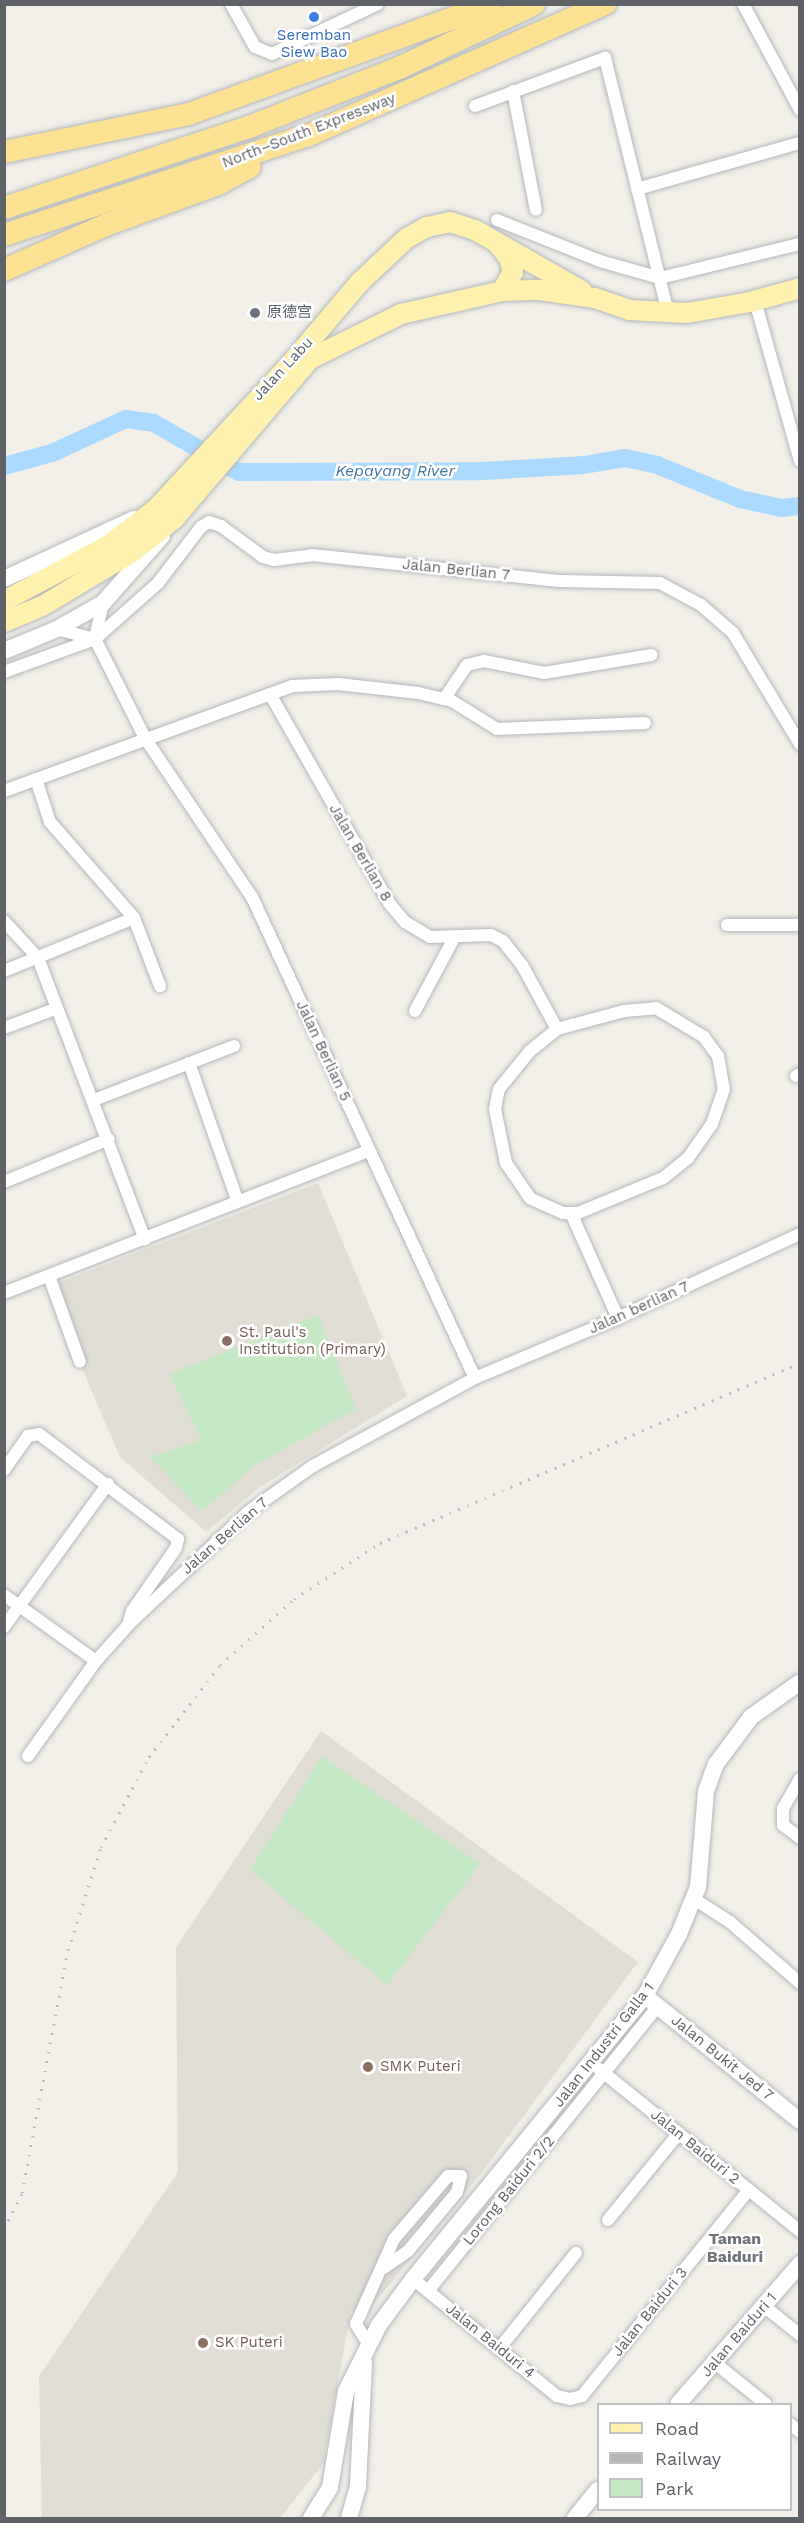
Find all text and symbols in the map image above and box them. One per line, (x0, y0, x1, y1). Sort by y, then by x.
marker: Seremban Siew Bao (307, 10, 321, 24)
place label: Seremban Siew Bao (277, 26, 351, 61)
street label: North–South Expressway (220, 90, 398, 172)
place label: 原德宫 (267, 304, 312, 322)
marker: 原德宫 (248, 306, 262, 320)
street label: Jalan Labu (249, 333, 317, 405)
water label: Kepayang River (335, 461, 455, 481)
street label: Jalan Berlian 7 (401, 555, 511, 585)
street label: Jalan Berlian 8 (325, 801, 395, 905)
street label: Jalan Berlian 5 (292, 998, 354, 1104)
street label: Jalan berlian 7 (586, 1278, 692, 1338)
place label: St. Paul's Institution (Primary) (239, 1323, 386, 1358)
marker: St. Paul's Institution (Primary) (220, 1334, 234, 1348)
street label: Jalan Berlian 7 (178, 1494, 272, 1578)
street label: Jalan Industri Galla 1 (550, 1979, 658, 2111)
street label: Jalan Bukit Jed 7 (667, 2011, 777, 2105)
place label: SMK Puteri (380, 2058, 461, 2076)
marker: SMK Puteri (361, 2060, 375, 2074)
street label: Jalan Baiduri 2 (647, 2106, 743, 2188)
street label: Lorong Baiduri 2/2 (459, 2133, 559, 2249)
district label: Taman Baiduri (707, 2229, 763, 2267)
street label: Jalan Baiduri 3 (609, 2264, 691, 2360)
street label: Jalan Baiduri 1 (697, 2289, 781, 2381)
street label: Jalan Baiduri 4 (442, 2300, 538, 2382)
place label: SK Puteri (215, 2334, 283, 2352)
marker: SK Puteri (196, 2336, 210, 2350)
legend (597, 2403, 792, 2511)
text: Road (655, 2418, 699, 2439)
text: Railway (655, 2448, 721, 2469)
text: Park (655, 2478, 694, 2499)

